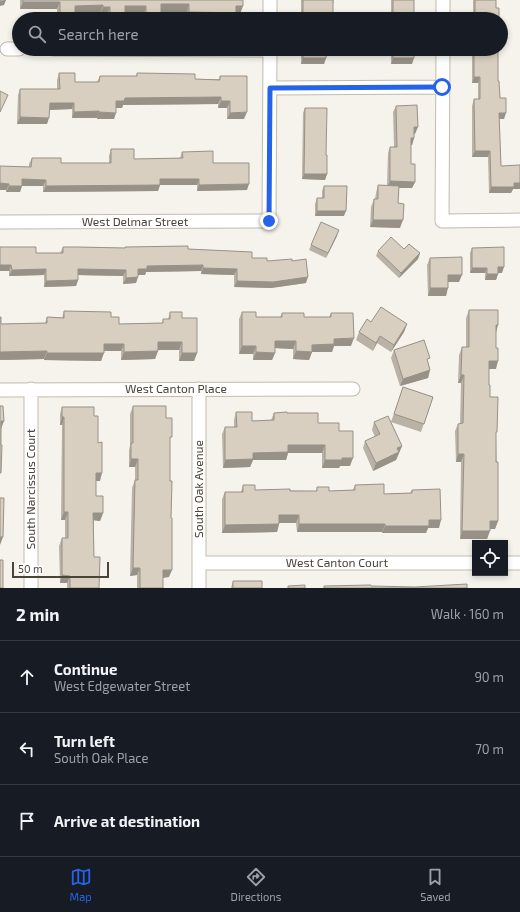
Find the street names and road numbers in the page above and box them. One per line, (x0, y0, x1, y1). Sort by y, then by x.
street label: West Delmar Street (82, 214, 189, 228)
street label: West Canton Place (125, 381, 227, 395)
street label: South Narcissus Court (23, 428, 37, 549)
street label: South Oak Avenue (191, 440, 205, 538)
street label: West Canton Court (286, 555, 389, 569)

